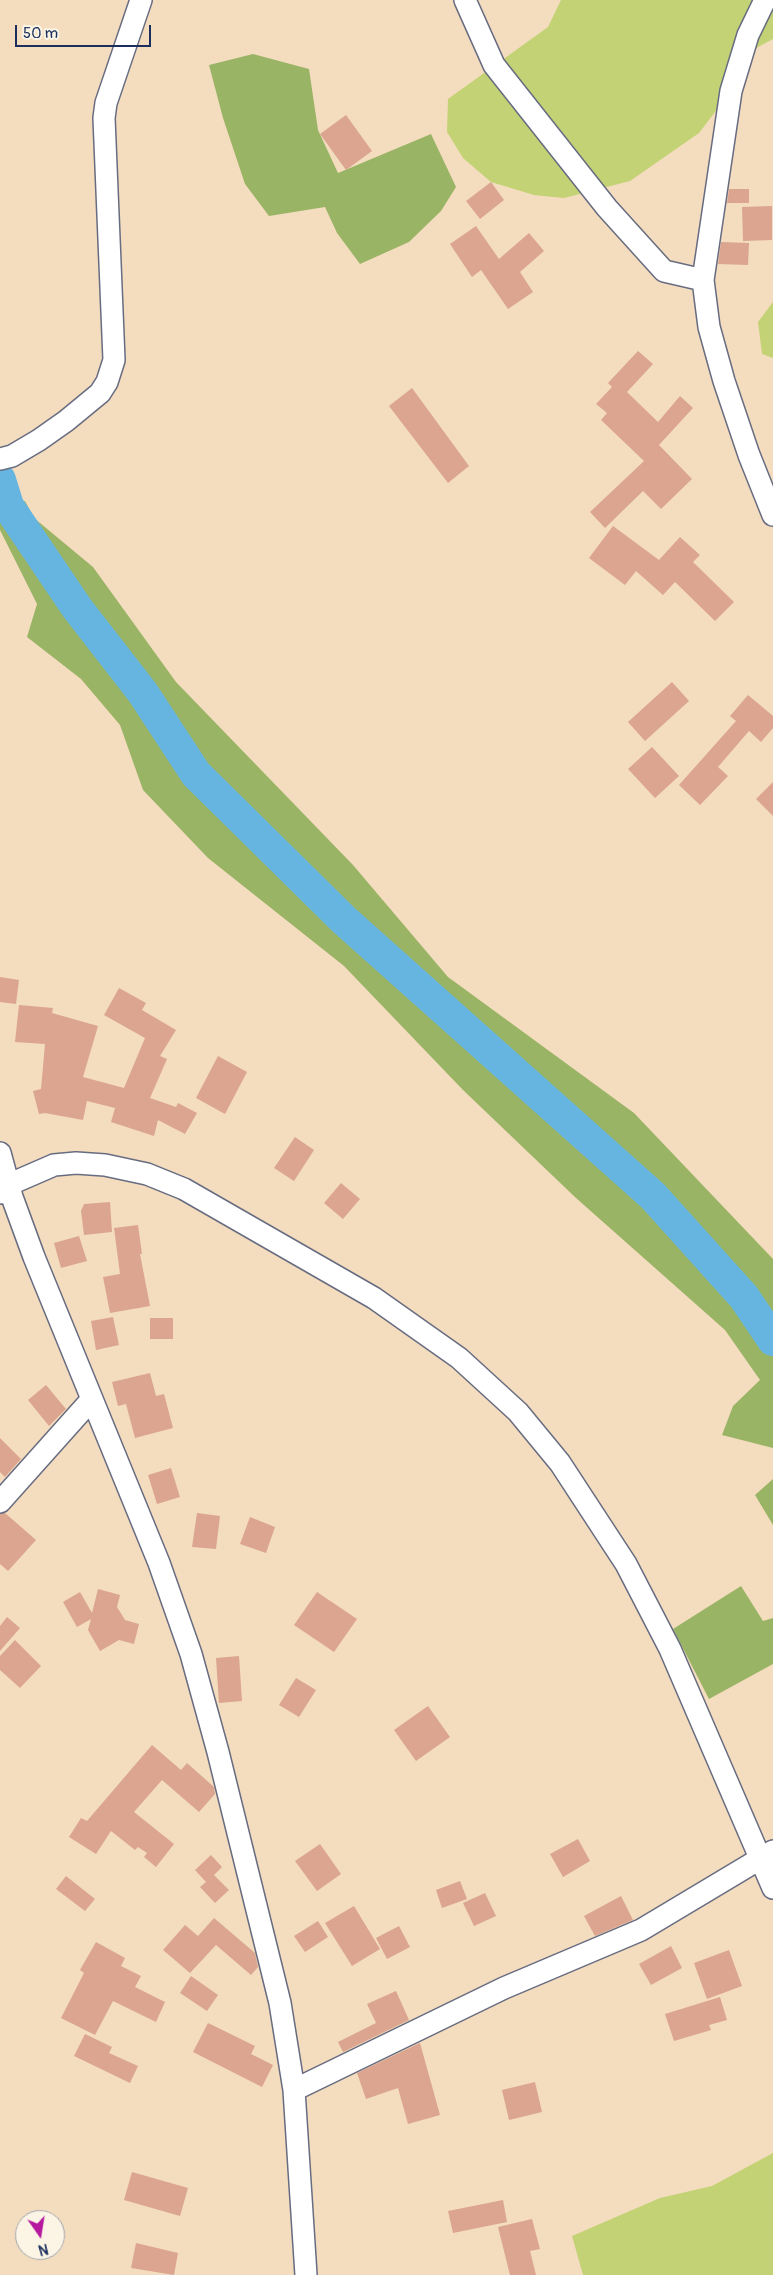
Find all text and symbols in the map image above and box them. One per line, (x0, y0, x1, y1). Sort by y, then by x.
scale bar (18, 15, 154, 47)
text: 50 m (23, 24, 58, 43)
north arrow (15, 2210, 65, 2260)
text: N (37, 2240, 50, 2258)

